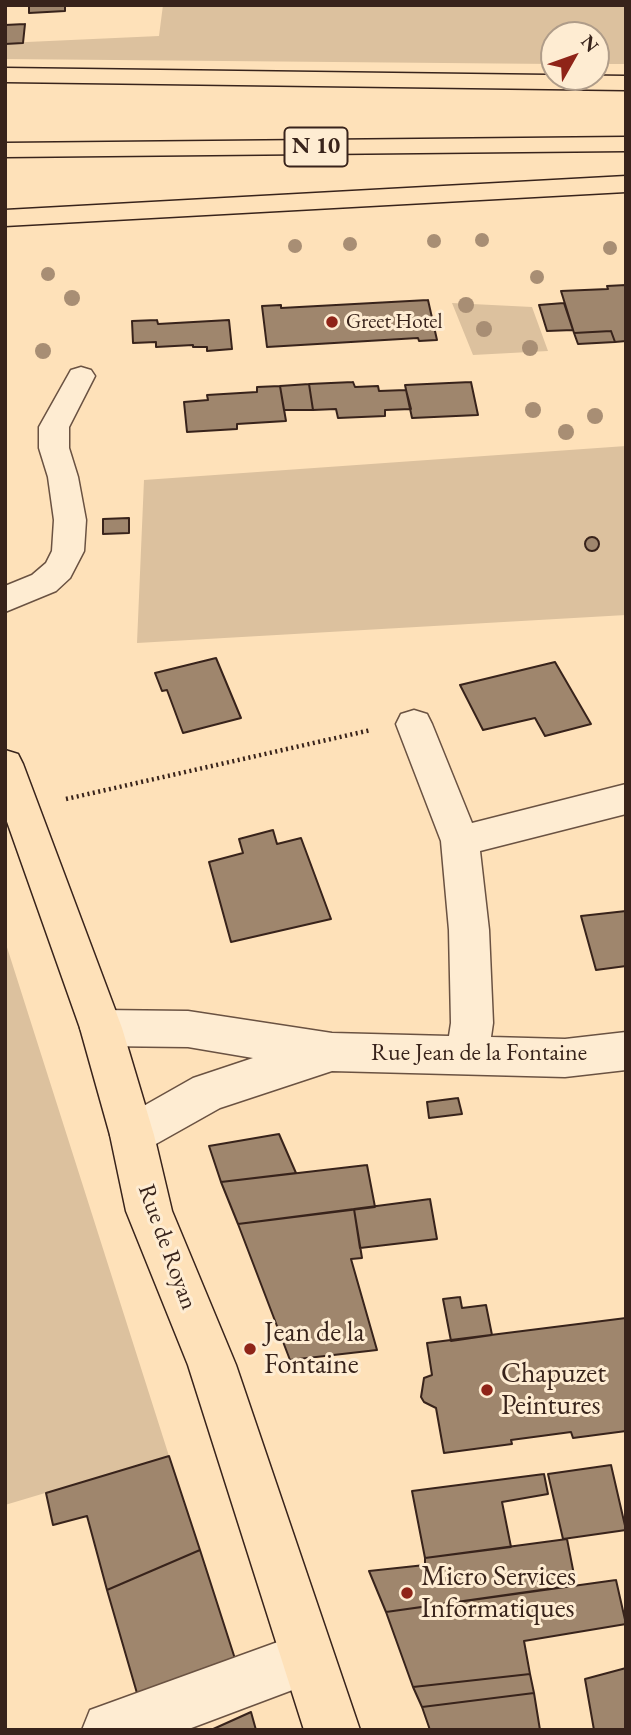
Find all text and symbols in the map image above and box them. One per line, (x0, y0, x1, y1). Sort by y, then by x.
north arrow (540, 21, 610, 91)
text: N (575, 30, 604, 57)
road number: N 10 (284, 128, 348, 166)
place label: Greet Hotel (346, 309, 443, 335)
marker: Greet Hotel (324, 314, 340, 330)
street label: Rue Jean de la Fontaine (371, 1039, 587, 1067)
street label: Rue de Royan (131, 1181, 203, 1313)
place label: Jean de la Fontaine (264, 1316, 365, 1382)
marker: Jean de la Fontaine (242, 1341, 258, 1357)
place label: Chapuzet Peintures (501, 1357, 606, 1423)
marker: Chapuzet Peintures (479, 1382, 495, 1398)
place label: Micro Services Informatiques (421, 1560, 576, 1626)
marker: Micro Services Informatiques (399, 1585, 415, 1601)

